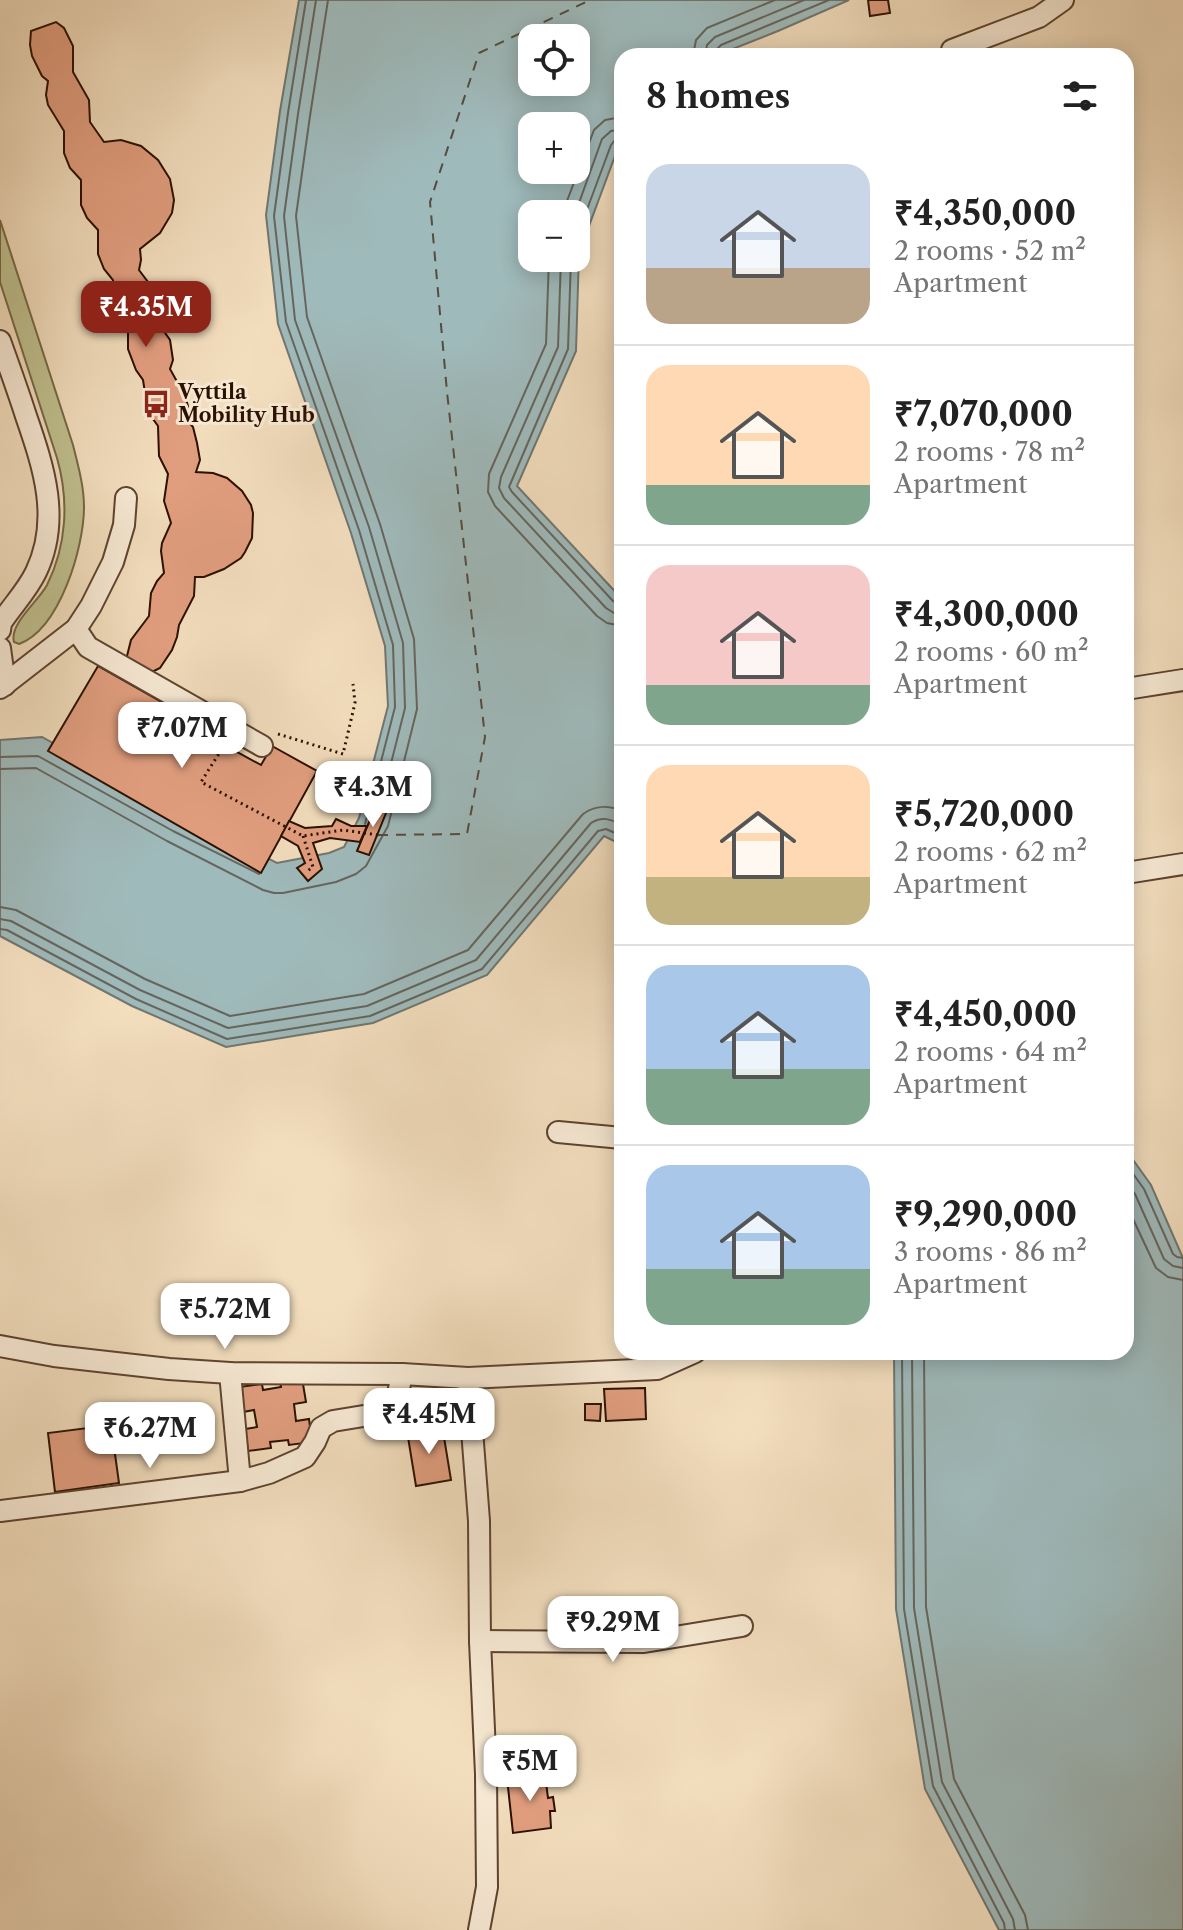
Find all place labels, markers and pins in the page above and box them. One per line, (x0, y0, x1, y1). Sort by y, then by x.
pin: ₹4.35M (81, 281, 211, 349)
place label: Vyttila Mobility Hub (177, 380, 315, 427)
bus stop icon: Vyttila Mobility Hub (141, 389, 171, 419)
pin: ₹7.07M (117, 702, 247, 770)
pin: ₹4.3M (317, 761, 429, 829)
pin: ₹5.72M (160, 1283, 290, 1351)
pin: ₹4.45M (364, 1388, 494, 1456)
pin: ₹6.27M (85, 1402, 215, 1470)
pin: ₹9.29M (548, 1596, 678, 1664)
pin: ₹5M (491, 1735, 569, 1803)

